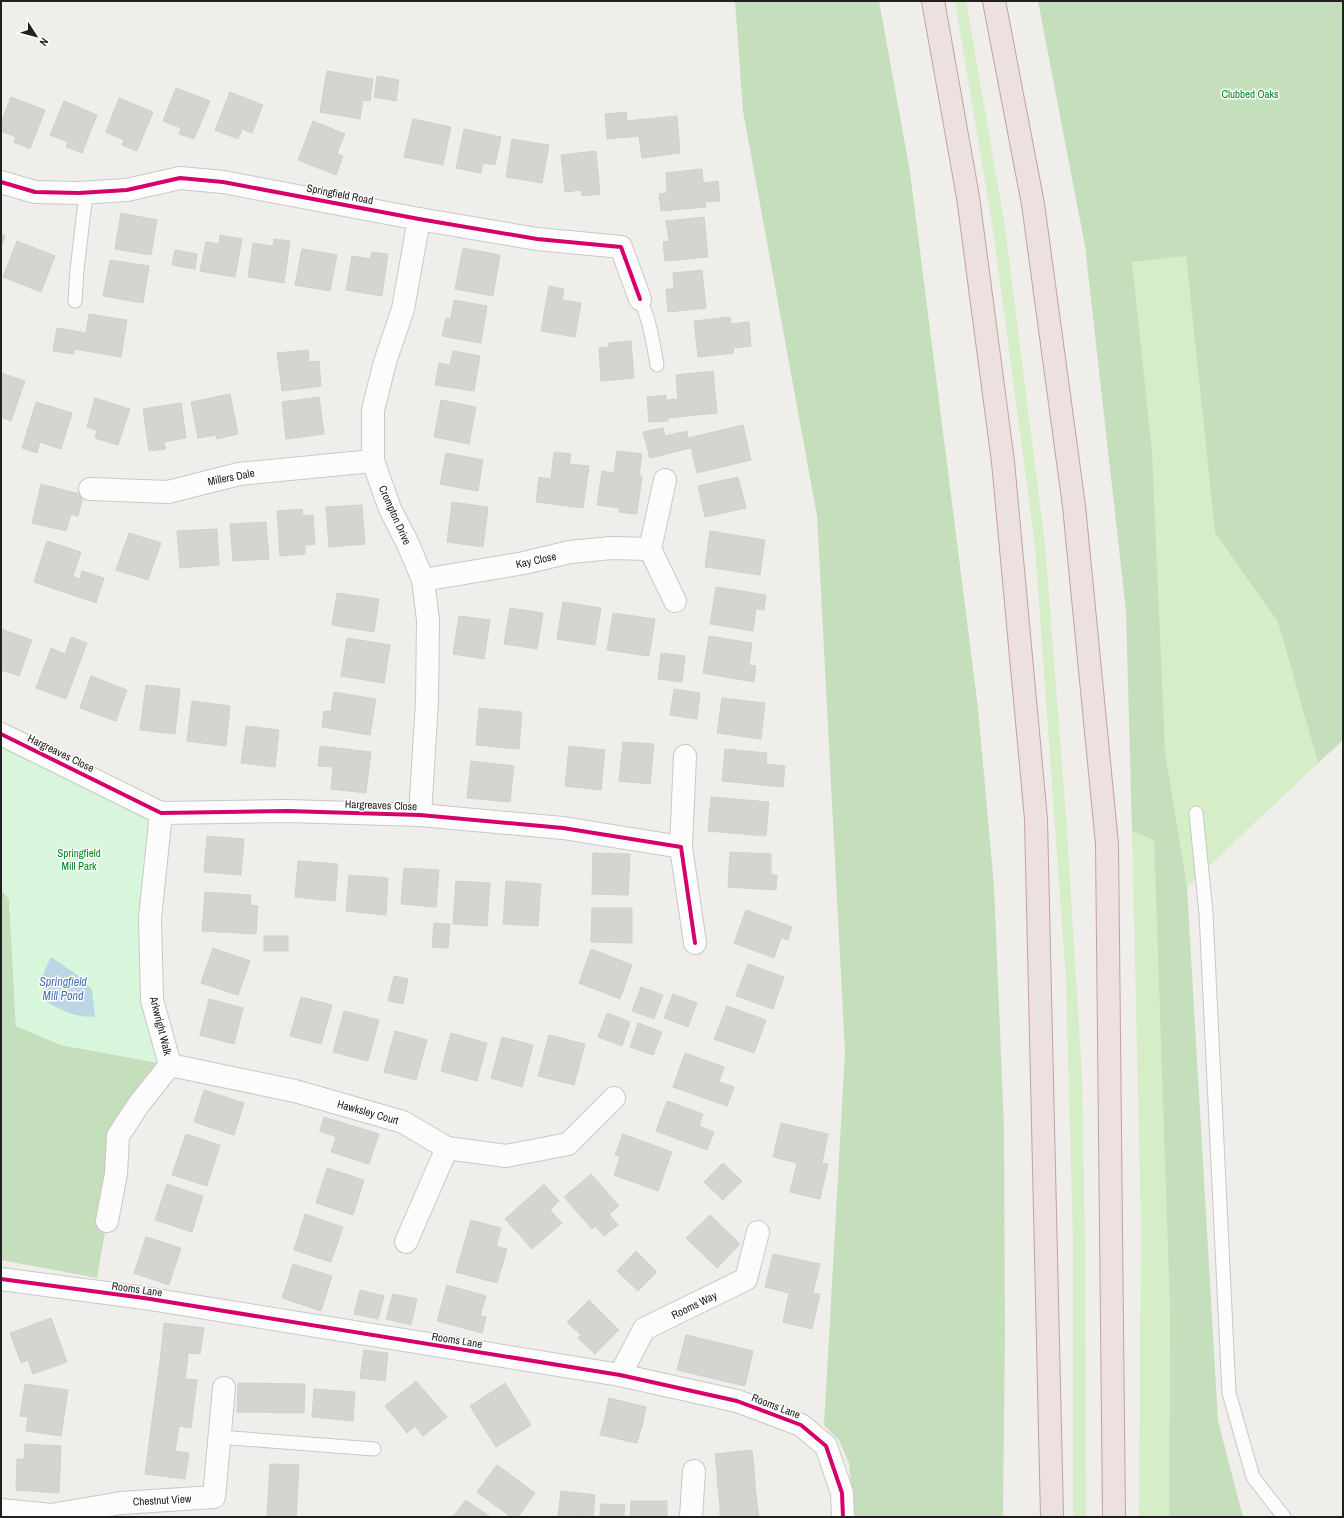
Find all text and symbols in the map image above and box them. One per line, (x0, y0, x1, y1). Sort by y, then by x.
north arrow (16, 16, 56, 56)
text: N (37, 35, 52, 49)
park label: Clubbed Oaks (1221, 87, 1279, 101)
street label: Springfield Road (305, 181, 375, 207)
street label: Millers Dale (206, 466, 256, 488)
street label: Crompton Drive (376, 483, 414, 547)
street label: Kay Close (514, 549, 558, 571)
street label: Hargreaves Close (25, 731, 97, 775)
street label: Hargreaves Close (345, 797, 417, 813)
park label: Springfield Mill Park (57, 846, 101, 873)
water label: Springfield Mill Pond (39, 974, 87, 1004)
street label: Arkwright Walk (147, 994, 175, 1057)
street label: Hawksley Court (336, 1097, 401, 1128)
street label: Rooms Lane (111, 1279, 163, 1299)
street label: Rooms Way (669, 1288, 719, 1322)
street label: Rooms Lane (431, 1329, 483, 1351)
street label: Rooms Lane (750, 1390, 802, 1422)
street label: Chestnut View (132, 1491, 192, 1509)

